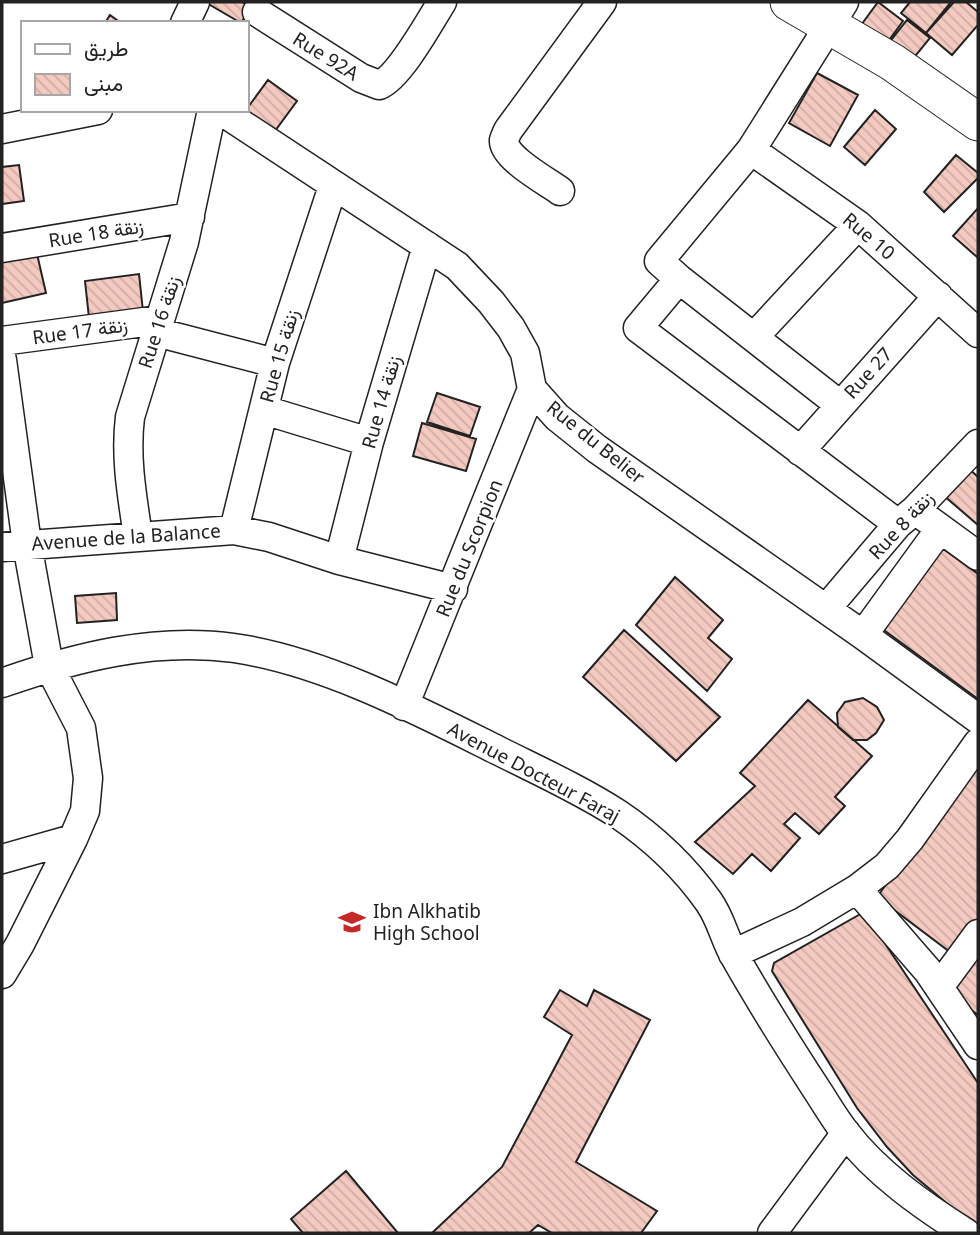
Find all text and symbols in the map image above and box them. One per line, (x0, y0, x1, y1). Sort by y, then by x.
legend (21, 21, 248, 112)
street label: Rue 92A (288, 26, 365, 87)
text: طريق (84, 34, 129, 62)
text: مبنى (84, 69, 123, 97)
street label: Rue 10 (837, 206, 901, 266)
street label: Rue 18 زنقة (47, 213, 145, 253)
street label: Rue 16 زنقة (132, 272, 186, 372)
street label: Rue 15 زنقة (253, 306, 305, 406)
street label: Rue 17 زنقة (31, 311, 129, 351)
street label: Rue 27 (838, 342, 898, 404)
street label: Rue 14 زنقة (355, 352, 407, 452)
street label: Rue du Belier (542, 394, 651, 490)
street label: Rue du Scorpion (430, 475, 508, 621)
street label: Rue 8 زنقة (863, 485, 939, 565)
street label: Avenue de la Balance (31, 517, 221, 557)
street label: Avenue Docteur Faraj (443, 716, 625, 828)
place label: Ibn Alkhatib High School (373, 898, 481, 946)
school or university icon: Ibn Alkhatib High School (337, 907, 367, 937)

